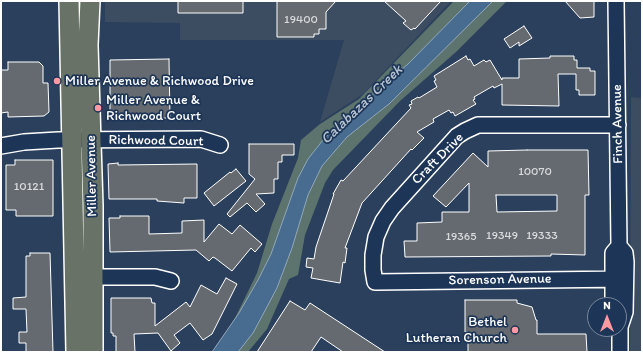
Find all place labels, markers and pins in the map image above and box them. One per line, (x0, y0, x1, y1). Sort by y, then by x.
place label: Miller Avenue & Richwood Drive (65, 73, 254, 89)
marker: Miller Avenue & Richwood Drive (52, 76, 62, 86)
place label: Miller Avenue & Richwood Court (106, 92, 201, 124)
marker: Miller Avenue & Richwood Court (93, 103, 103, 113)
place label: Bethel Lutheran Church (406, 314, 507, 346)
marker: Bethel Lutheran Church (510, 325, 520, 335)

